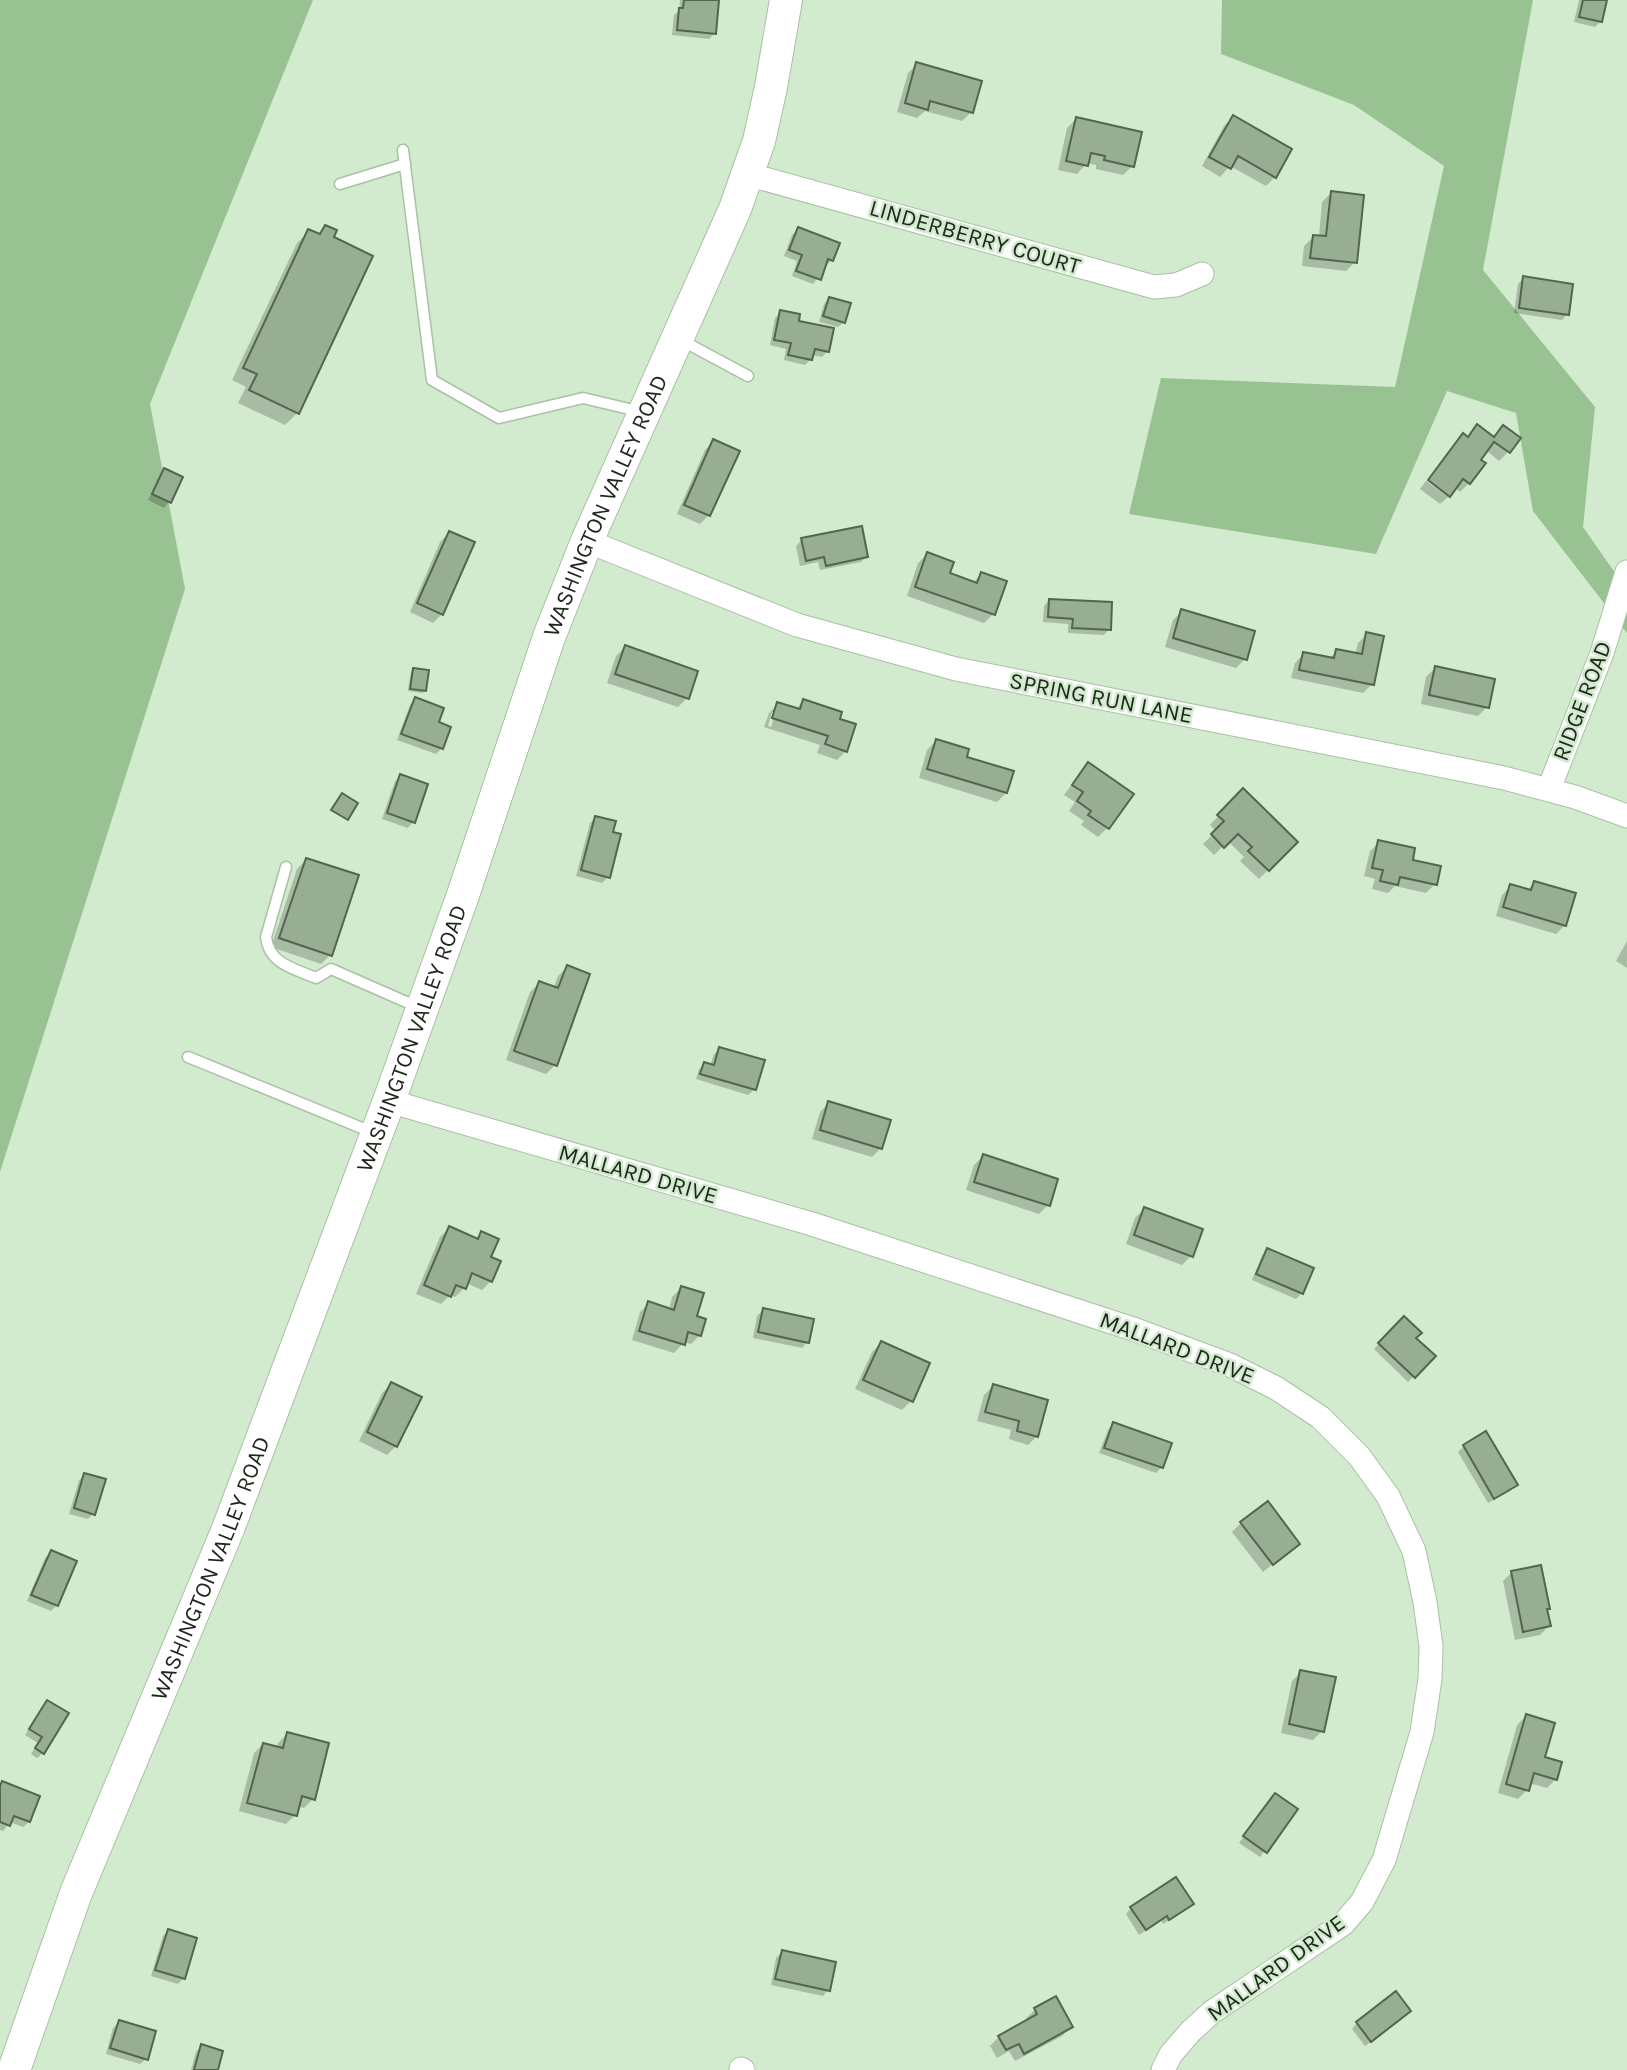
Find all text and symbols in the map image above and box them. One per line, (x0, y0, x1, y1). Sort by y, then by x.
street label: LINDERBERRY COURT (866, 194, 1084, 280)
street label: WASHINGTON VALLEY ROAD (537, 370, 673, 640)
street label: RIDGE ROAD (1547, 637, 1617, 765)
street label: SPRING RUN LANE (1007, 667, 1195, 729)
street label: WASHINGTON VALLEY ROAD (350, 901, 472, 1175)
street label: MALLARD DRIVE (556, 1138, 720, 1210)
street label: MALLARD DRIVE (1096, 1306, 1258, 1390)
street label: WASHINGTON VALLEY ROAD (145, 1432, 275, 1704)
street label: MALLARD DRIVE (1202, 1909, 1350, 2027)

